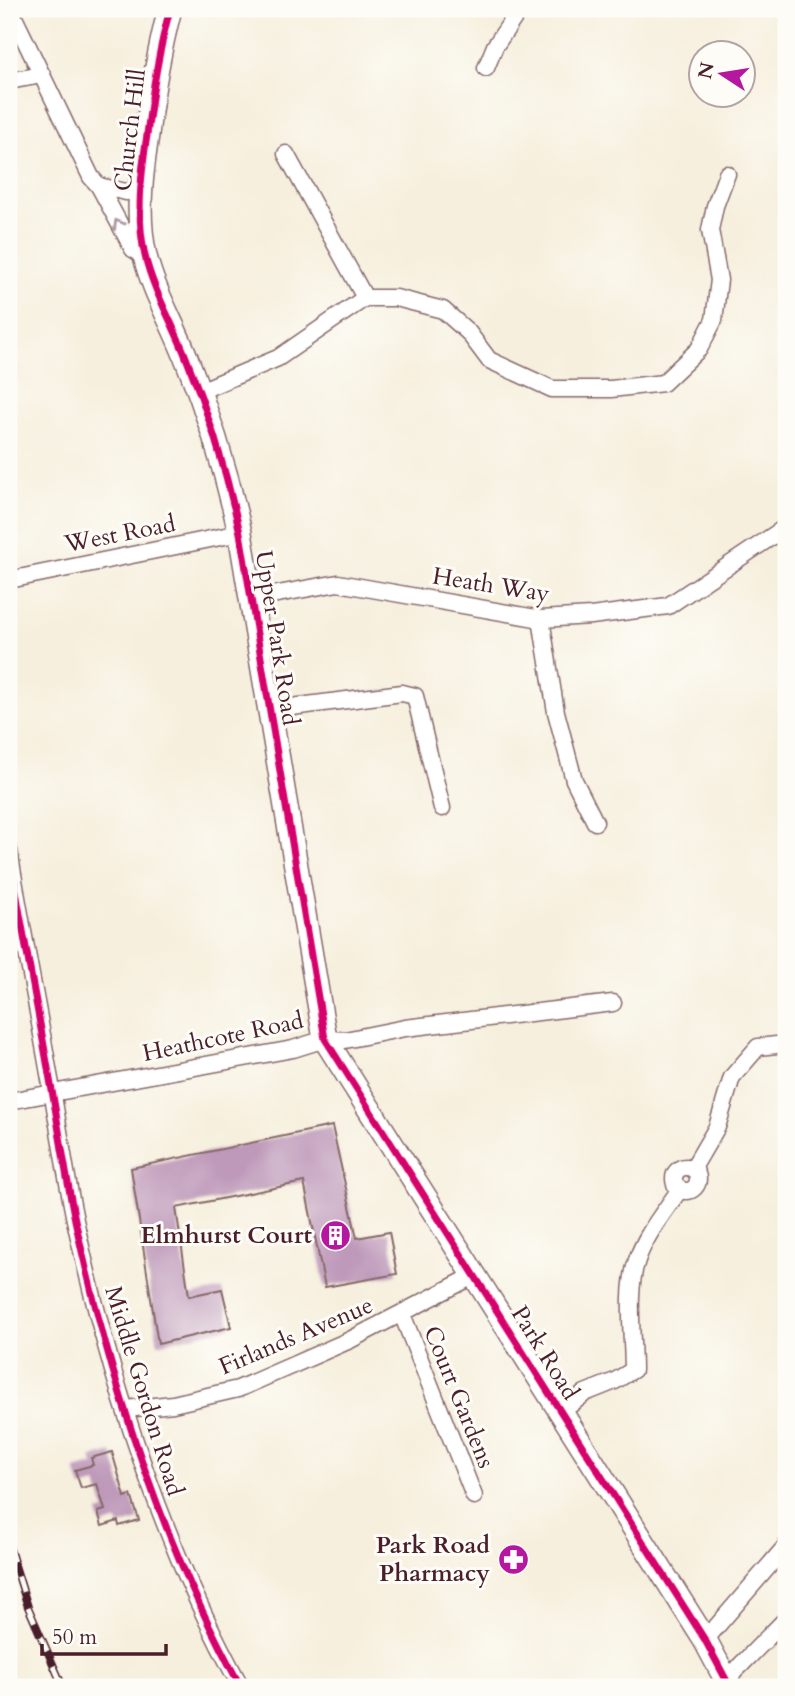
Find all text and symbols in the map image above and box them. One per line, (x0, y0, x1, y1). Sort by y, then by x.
north arrow (686, 38, 756, 108)
text: N (692, 59, 721, 81)
street label: Church Hill (106, 67, 154, 193)
one-way arrow (113, 219, 126, 232)
street label: West Road (61, 507, 178, 561)
street label: Upper Park Road (247, 548, 307, 728)
street label: Heath Way (430, 559, 552, 611)
street label: Heathcote Road (140, 1004, 307, 1070)
building icon: Elmhurst Court (318, 1218, 352, 1252)
place label: Elmhurst Court (140, 1219, 313, 1252)
street label: Middle Gordon Road (96, 1282, 192, 1500)
street label: Firlands Avenue (214, 1289, 378, 1383)
street label: Park Road (503, 1300, 587, 1407)
street label: Court Gardens (415, 1321, 503, 1473)
place label: Park Road Pharmacy (376, 1529, 490, 1590)
pharmacy icon: Park Road Pharmacy (496, 1542, 530, 1576)
scale bar (42, 1612, 166, 1656)
text: 50 m (52, 1623, 97, 1652)

